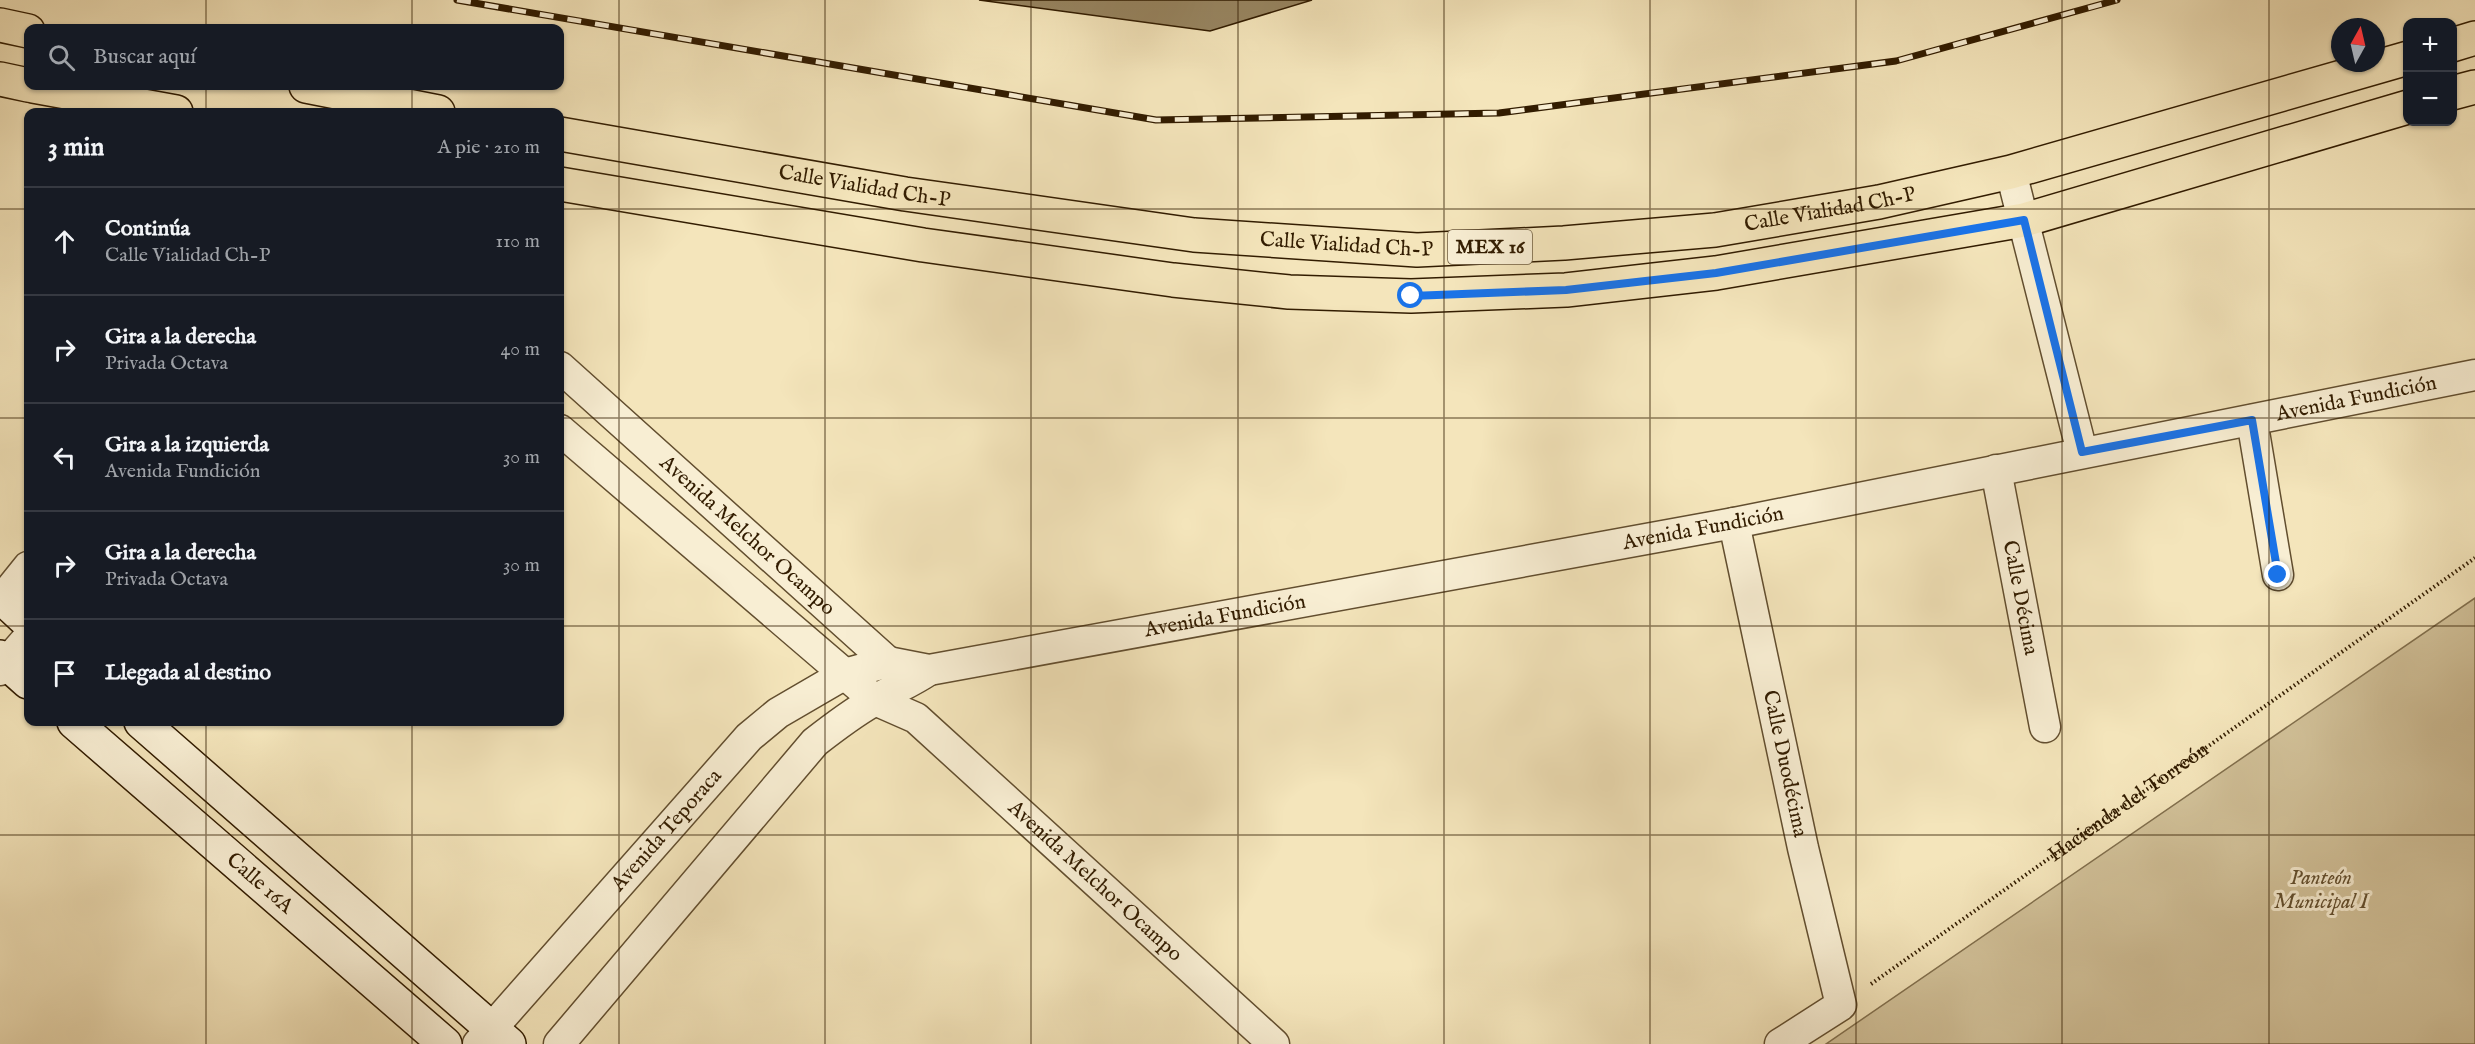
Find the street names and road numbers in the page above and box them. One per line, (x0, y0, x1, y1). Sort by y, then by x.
street label: Calle Vialidad Ch-P (777, 159, 952, 214)
street label: Calle Vialidad Ch-P (1742, 181, 1918, 238)
street label: Calle Vialidad Ch-P (1259, 226, 1434, 264)
road number: MEX 16 (1448, 230, 1532, 264)
street label: Avenida Fundición (2273, 369, 2439, 428)
street label: Avenida Melchor Ocampo (653, 449, 841, 622)
street label: Avenida Fundición (1619, 500, 1786, 557)
street label: Calle Décima (1996, 538, 2045, 658)
street label: Avenida Fundición (1141, 588, 1308, 644)
street label: Calle Duodécima (1756, 688, 1814, 840)
street label: Hacienda del Torreón (2043, 736, 2214, 868)
street label: Avenida Teporaca (605, 763, 729, 898)
street label: Avenida Melchor Ocampo (1001, 794, 1188, 968)
street label: Calle 16A (220, 847, 300, 920)

